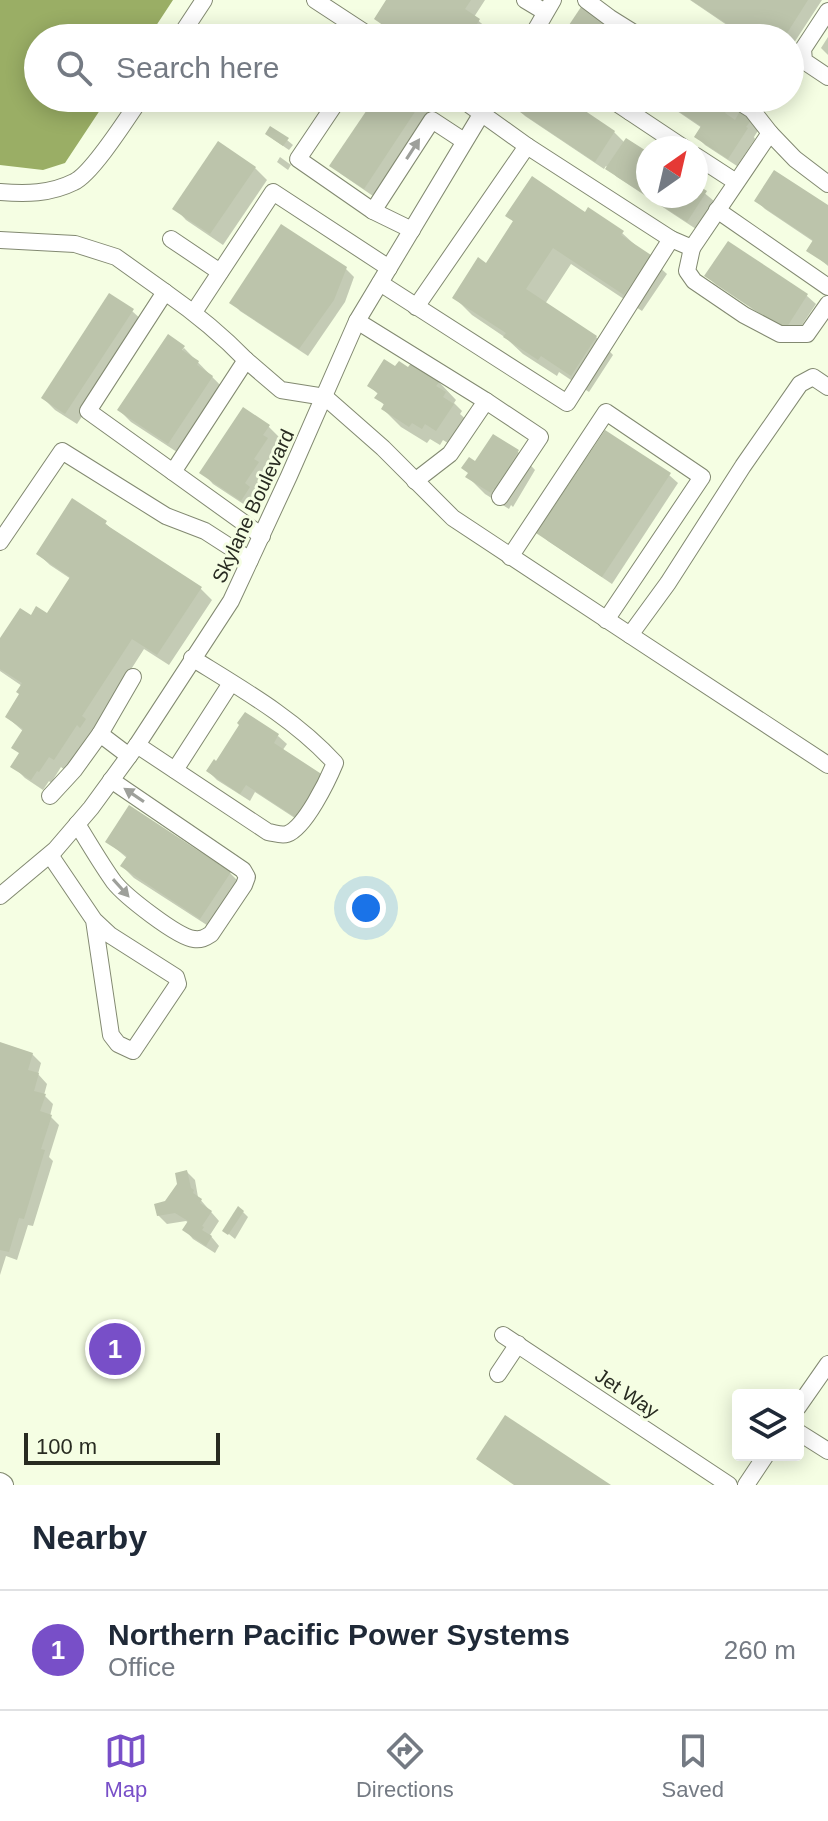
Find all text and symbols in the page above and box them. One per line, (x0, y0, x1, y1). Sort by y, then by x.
search box (24, 24, 804, 112)
icon: search (52, 46, 96, 90)
text: Search here (116, 51, 279, 84)
north arrow (636, 136, 708, 208)
one-way arrow (406, 138, 420, 160)
street label: Skylane Boulevard (208, 426, 298, 586)
one-way arrow (123, 789, 145, 803)
one-way arrow (112, 879, 130, 898)
your location (346, 888, 386, 928)
pin: 1 (89, 1319, 141, 1379)
street label: Jet Way (591, 1364, 663, 1422)
map controls (732, 1389, 804, 1461)
button: layers (732, 1389, 804, 1461)
scale bar (24, 1429, 220, 1465)
text: 100 m (36, 1434, 97, 1459)
text: Nearby (32, 1518, 147, 1556)
text: Northern Pacific Power Systems (108, 1618, 570, 1651)
text: 1 (51, 1635, 65, 1665)
text: 260 m (724, 1635, 796, 1665)
text: Office (108, 1652, 175, 1682)
tab: Map (104, 1729, 148, 1803)
tab: Directions (356, 1729, 454, 1803)
tab: Saved (662, 1729, 724, 1803)

